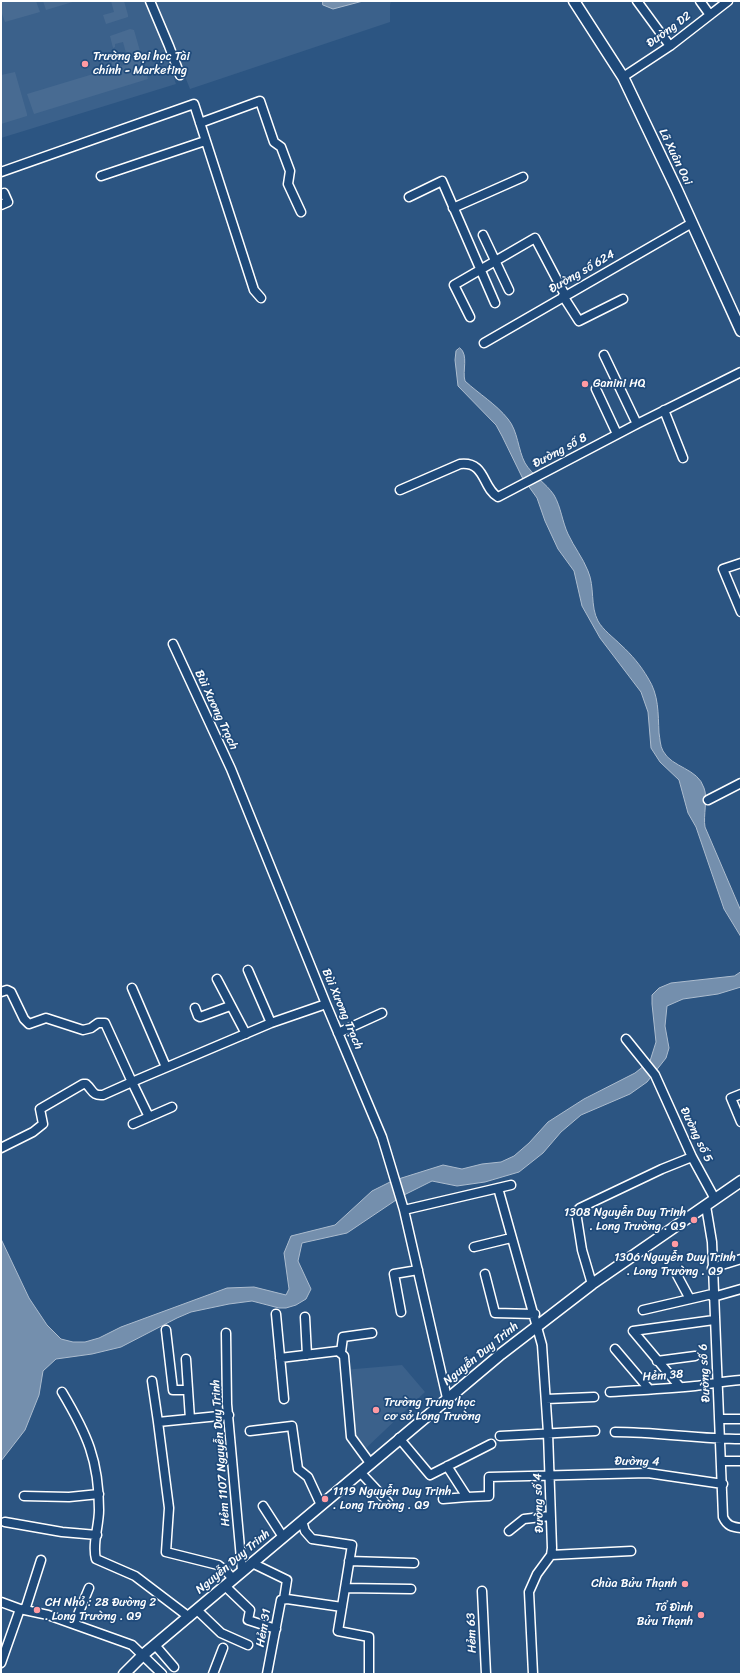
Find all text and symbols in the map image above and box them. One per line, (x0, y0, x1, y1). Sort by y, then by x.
street label: Đường D2 (644, 9, 694, 51)
place label: Trường Đại học Tài chính - Marketing (93, 50, 190, 78)
marker: Trường Đại học Tài chính - Marketing (80, 59, 90, 69)
street label: Lã Xuân Oai (655, 127, 695, 187)
street label: Đường số 624 (547, 247, 617, 297)
place label: Ganini HQ (593, 377, 645, 391)
marker: Ganini HQ (580, 379, 590, 389)
street label: Đường số 8 (530, 431, 590, 471)
street label: Bùi Xương Trạch (191, 668, 241, 752)
street label: Bùi Xương Trạch (318, 966, 366, 1052)
street label: Đường số 5 (677, 1105, 715, 1165)
place label: 1308 Nguyễn Duy Trinh . Long Trường . Q9 (564, 1206, 686, 1234)
marker: 1308 Nguyễn Duy Trinh . Long Trường . Q9 (689, 1215, 699, 1225)
marker: 1306 Nguyễn Duy Trinh . Long Trường . Q9 (670, 1239, 680, 1249)
place label: 1306 Nguyễn Duy Trinh . Long Trường . Q9 (614, 1251, 736, 1279)
street label: Nguyễn Duy Trinh (441, 1319, 521, 1389)
street label: Đường số 6 (696, 1343, 714, 1403)
street label: Hẻm 38 (642, 1367, 684, 1385)
street label: Hẻm 1107 Nguyễn Duy Trinh (209, 1379, 233, 1527)
place label: Trường Trung học cơ sở Long Trường (384, 1396, 481, 1424)
marker: Trường Trung học cơ sở Long Trường (371, 1405, 381, 1415)
street label: Đường 4 (614, 1454, 660, 1470)
street label: Đường số 4 (531, 1473, 547, 1533)
place label: 1119 Nguyễn Duy Trinh . Long Trường . Q9 (333, 1485, 451, 1513)
marker: 1119 Nguyễn Duy Trinh . Long Trường . Q9 (320, 1494, 330, 1504)
street label: Nguyễn Duy Trinh (193, 1527, 273, 1597)
place label: Chùa Bửu Thạnh (591, 1577, 677, 1591)
marker: Chùa Bửu Thạnh (680, 1579, 690, 1589)
place label: CH Nhỏ : 28 Đường 2 . Long Trường . Q9 (45, 1596, 156, 1624)
place label: Tổ Đình Bửu Thạnh (637, 1601, 693, 1629)
marker: CH Nhỏ : 28 Đường 2 . Long Trường . Q9 (32, 1605, 42, 1615)
street label: Hẻm 31 (254, 1608, 274, 1648)
marker: Tổ Đình Bửu Thạnh (696, 1610, 706, 1620)
street label: Hẻm 63 (464, 1613, 480, 1653)

